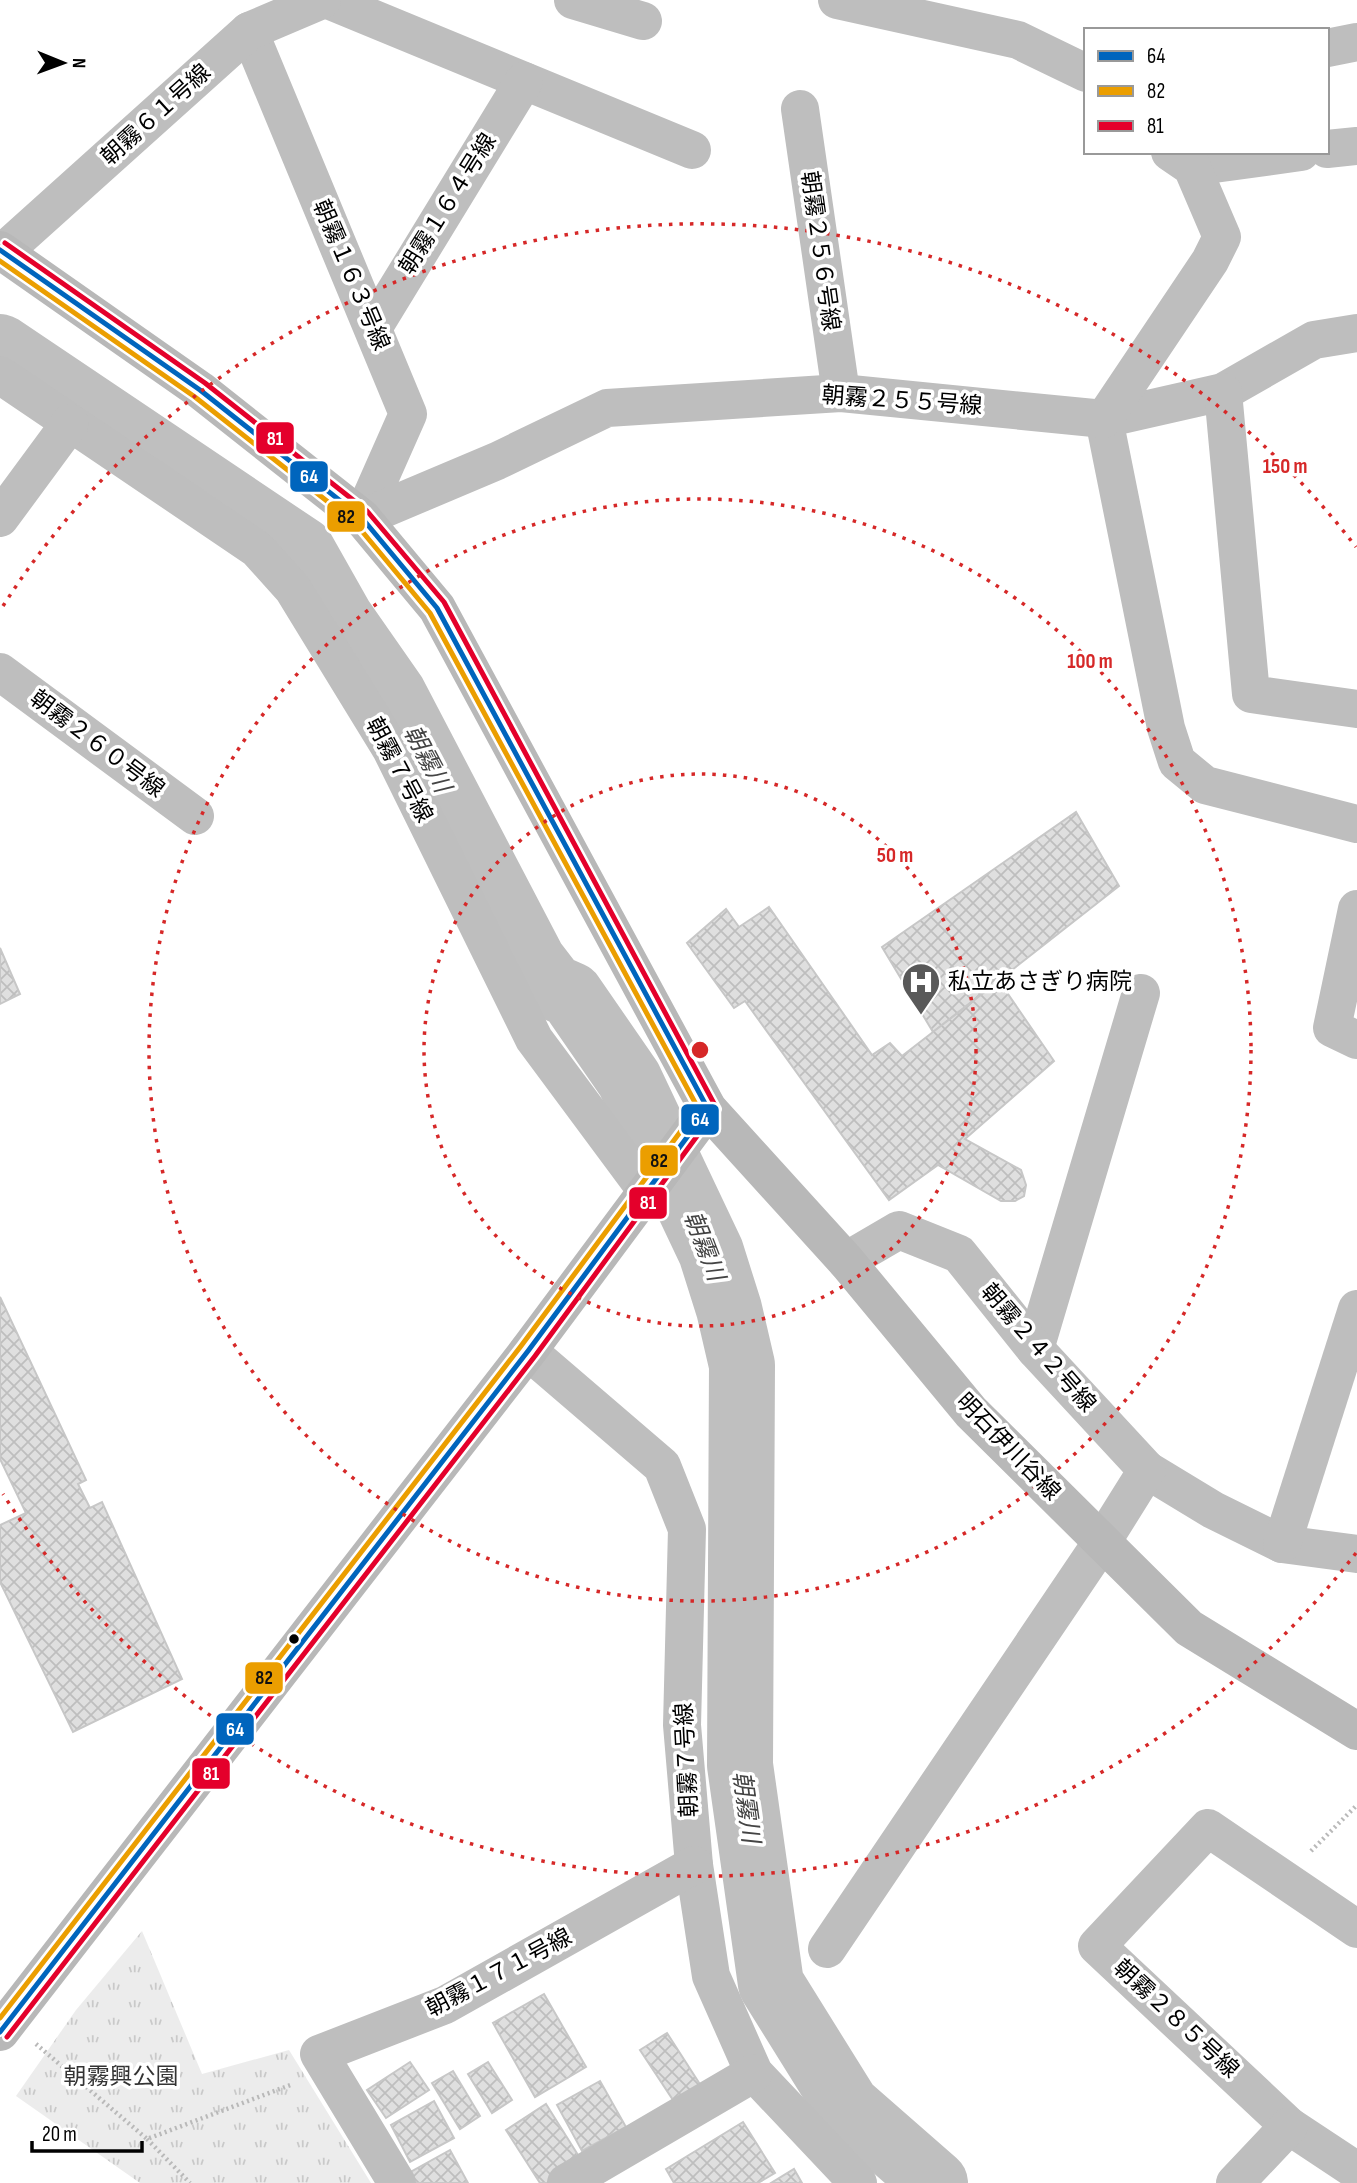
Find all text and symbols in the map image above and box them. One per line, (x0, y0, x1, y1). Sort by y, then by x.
north arrow (28, 28, 98, 98)
legend (1084, 28, 1329, 154)
text: 64 (1147, 44, 1166, 69)
text: N (67, 58, 90, 69)
street label: 朝霧６１号線 (95, 58, 217, 172)
text: 82 (1147, 79, 1165, 104)
text: 81 (1147, 114, 1164, 139)
street label: 朝霧１６４号線 (393, 128, 503, 280)
street label: 朝霧２５６号線 (795, 169, 845, 333)
street label: 朝霧１６３号線 (307, 195, 395, 355)
street label: 朝霧２５５号線 (821, 381, 983, 421)
line badge: 81 (255, 421, 295, 455)
text: 81 (267, 428, 284, 451)
text: 150 m (1263, 454, 1307, 479)
line badge: 64 (289, 460, 329, 493)
text: 64 (300, 466, 318, 489)
line badge: 82 (326, 500, 366, 533)
text: 82 (337, 506, 355, 529)
text: 100 m (1067, 649, 1113, 674)
street label: 朝霧２６０号線 (24, 684, 170, 804)
street label: 朝霧７号線 (360, 713, 438, 827)
water label: 朝霧川 (397, 720, 458, 800)
text: 50 m (877, 843, 913, 868)
hospital icon: 私立あさぎり病院 (900, 961, 942, 1016)
place label: 私立あさぎり病院 (948, 968, 1132, 996)
centre of rings (688, 1038, 712, 1062)
line badge: 64 (680, 1103, 720, 1136)
text: 64 (691, 1109, 709, 1132)
line badge: 82 (639, 1144, 679, 1177)
text: 82 (650, 1150, 668, 1173)
line badge: 81 (628, 1186, 668, 1220)
text: 81 (640, 1192, 657, 1215)
water label: 朝霧川 (678, 1207, 732, 1288)
street label: 朝霧２４２号線 (975, 1278, 1101, 1418)
street label: 明石伊川谷線 (950, 1388, 1066, 1506)
unlabelled marker (287, 1632, 301, 1646)
line badge: 82 (244, 1661, 284, 1695)
text: 82 (255, 1667, 273, 1690)
street label: 朝霧７号線 (670, 1702, 704, 1818)
line badge: 64 (215, 1712, 255, 1746)
text: 64 (226, 1719, 244, 1742)
line badge: 81 (191, 1757, 231, 1790)
text: 81 (203, 1763, 220, 1786)
water label: 朝霧川 (727, 1769, 766, 1848)
street label: 朝霧１７１号線 (421, 1923, 577, 2023)
street label: 朝霧２８５号線 (1108, 1954, 1244, 2084)
park label: 朝霧興公園 (64, 2063, 179, 2091)
scale bar (32, 2110, 142, 2154)
text: 20 m (42, 2122, 77, 2147)

